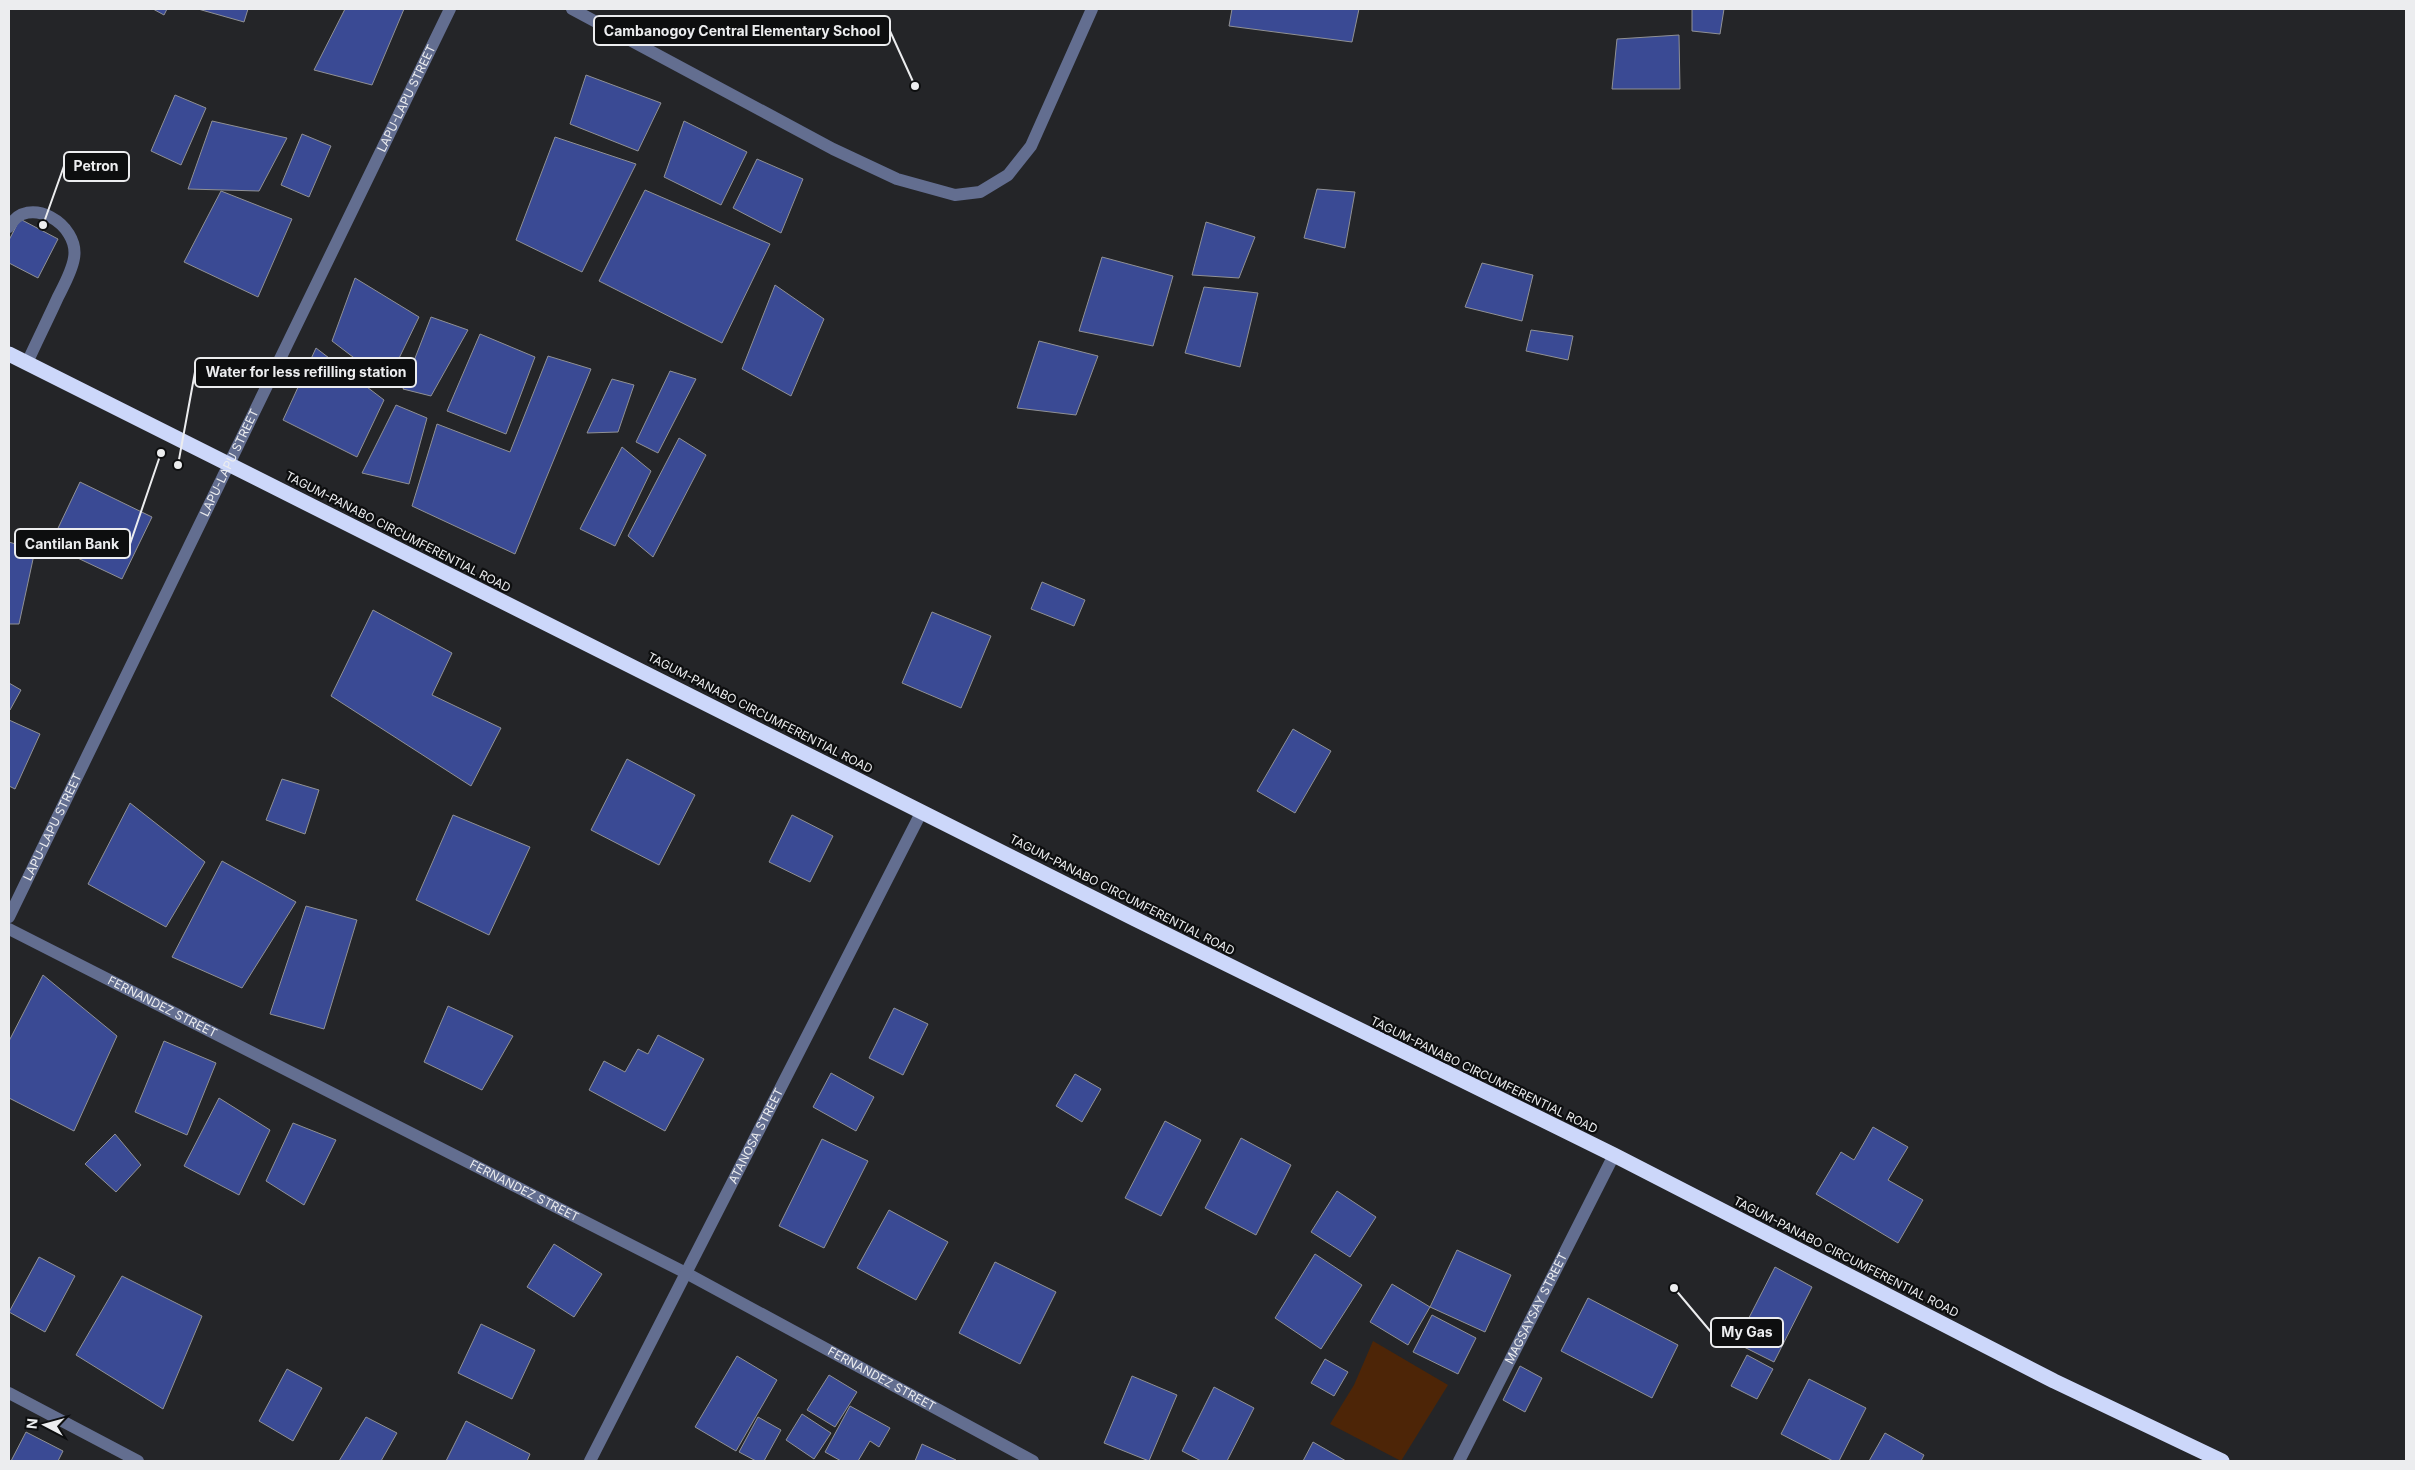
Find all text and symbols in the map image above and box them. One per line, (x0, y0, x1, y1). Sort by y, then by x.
callout: Cambanogoy Central Elementary School (594, 16, 890, 45)
text: Cambanogoy Central Elementary School (604, 22, 880, 39)
street label: LAPU-LAPU STREET (374, 42, 439, 154)
callout: Petron (64, 152, 129, 181)
text: Petron (73, 157, 119, 174)
callout: Water for less refilling station (195, 358, 416, 387)
text: Water for less refilling station (205, 363, 407, 380)
street label: LAPU-LAPU STREET (197, 406, 262, 519)
street label: TAGUM-PANABO CIRCUMFERENTIAL ROAD (283, 468, 513, 595)
callout: Cantilan Bank (15, 529, 130, 558)
text: Cantilan Bank (25, 535, 120, 552)
street label: TAGUM-PANABO CIRCUMFERENTIAL ROAD (645, 649, 875, 776)
street label: LAPU-LAPU STREET (20, 770, 85, 883)
street label: TAGUM-PANABO CIRCUMFERENTIAL ROAD (1007, 831, 1237, 958)
street label: FERNANDEZ STREET (105, 972, 220, 1041)
street label: TAGUM-PANABO CIRCUMFERENTIAL ROAD (1368, 1013, 1600, 1136)
street label: ATANOSA STREET (725, 1085, 786, 1186)
street label: FERNANDEZ STREET (467, 1156, 582, 1225)
street label: TAGUM-PANABO CIRCUMFERENTIAL ROAD (1731, 1193, 1961, 1320)
street label: MAGSAYSAY STREET (1501, 1250, 1570, 1366)
callout: My Gas (1711, 1318, 1783, 1347)
text: My Gas (1721, 1323, 1773, 1340)
street label: FERNANDEZ STREET (825, 1343, 939, 1414)
north arrow (20, 1400, 70, 1450)
text: N (23, 1417, 41, 1430)

